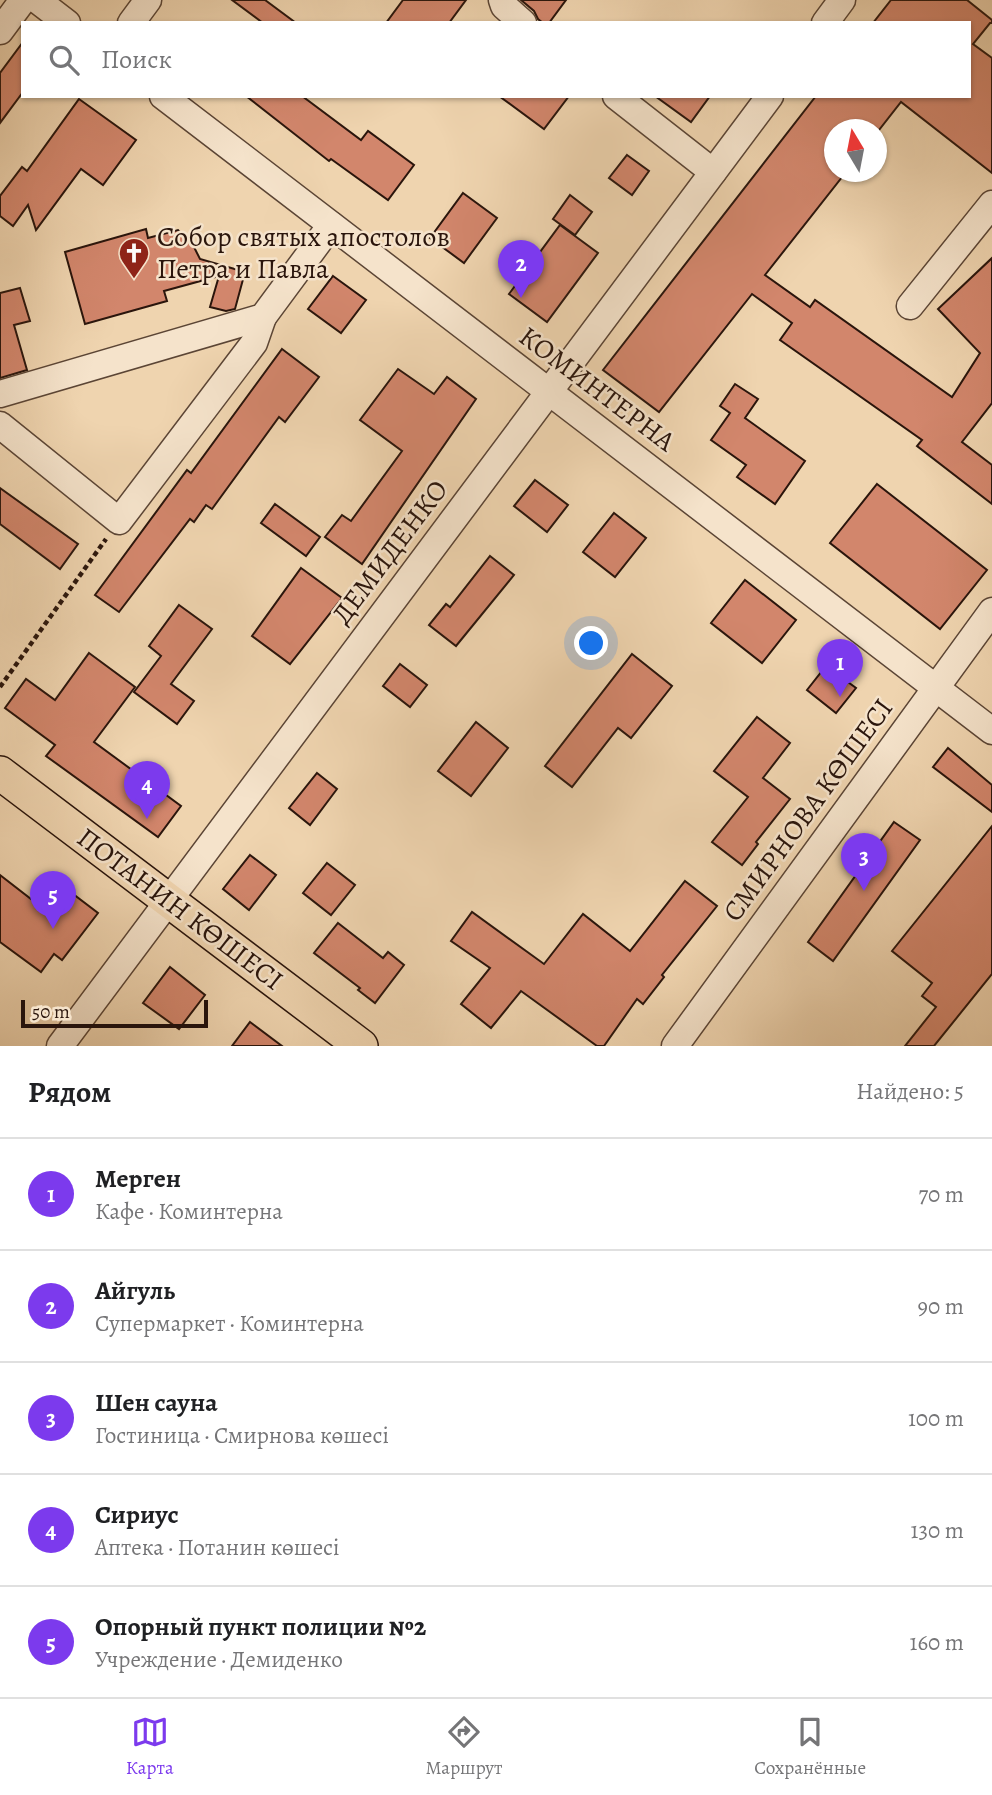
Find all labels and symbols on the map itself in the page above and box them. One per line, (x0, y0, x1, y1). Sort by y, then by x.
north arrow (824, 119, 887, 182)
place label: Собор святых апостолов Петра и Павла (157, 218, 450, 288)
church icon: Собор святых апостолов Петра и Павла (117, 236, 151, 280)
pin: 2 (498, 240, 544, 298)
street label: КОМИНТЕРНА (511, 318, 683, 461)
street label: ДЕМИДЕНКО (323, 472, 457, 632)
your location (574, 626, 608, 660)
pin: 1 (817, 639, 863, 697)
street label: СМИРНОВА КӨШЕСІ (714, 691, 902, 929)
pin: 4 (124, 761, 170, 819)
street label: ПОТАНИН КӨШЕСІ (69, 819, 291, 999)
pin: 3 (841, 833, 887, 891)
pin: 5 (30, 871, 76, 929)
scale bar (21, 997, 208, 1029)

